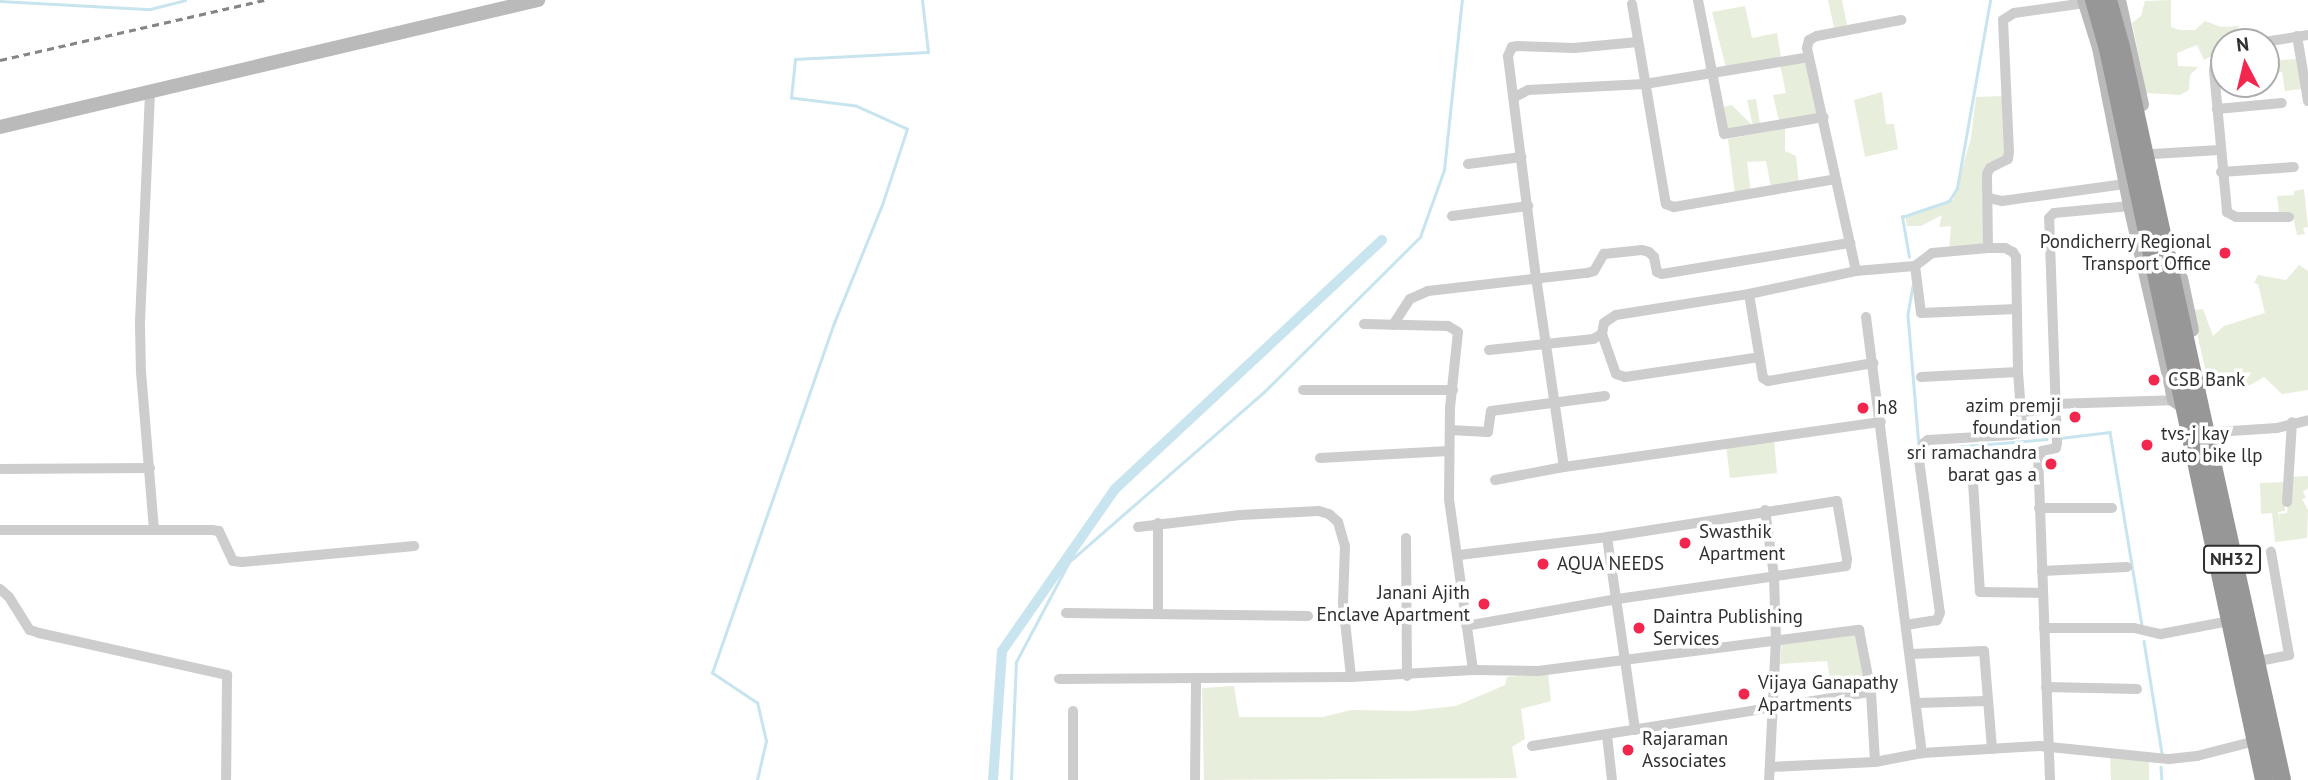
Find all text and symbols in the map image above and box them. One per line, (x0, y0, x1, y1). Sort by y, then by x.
north arrow (2210, 28, 2280, 98)
text: N (2235, 31, 2250, 57)
place label: Pondicherry Regional Transport Office (2039, 231, 2211, 275)
marker: Pondicherry Regional Transport Office (2217, 245, 2233, 261)
place label: CSB Bank (2168, 369, 2245, 391)
marker: CSB Bank (2146, 372, 2162, 388)
place label: azim premji foundation (1966, 395, 2061, 439)
place label: h8 (1877, 397, 1898, 419)
marker: h8 (1855, 400, 1871, 416)
marker: azim premji foundation (2067, 409, 2083, 425)
place label: tvs-j kay auto bike llp (2161, 423, 2262, 467)
marker: tvs-j kay auto bike llp (2139, 437, 2155, 453)
place label: sri ramachandra barat gas a (1907, 442, 2037, 486)
marker: sri ramachandra barat gas a (2043, 456, 2059, 472)
place label: Swasthik Apartment (1699, 521, 1785, 565)
marker: Swasthik Apartment (1677, 535, 1693, 551)
road number: NH32 (2202, 544, 2262, 574)
place label: AQUA NEEDS (1557, 553, 1665, 575)
marker: AQUA NEEDS (1535, 556, 1551, 572)
place label: Janani Ajith Enclave Apartment (1316, 582, 1470, 626)
marker: Janani Ajith Enclave Apartment (1476, 596, 1492, 612)
place label: Daintra Publishing Services (1653, 606, 1803, 650)
marker: Daintra Publishing Services (1631, 620, 1647, 636)
place label: Vijaya Ganapathy Apartments (1758, 672, 1898, 716)
marker: Vijaya Ganapathy Apartments (1736, 686, 1752, 702)
place label: Rajaraman Associates (1642, 728, 1728, 772)
marker: Rajaraman Associates (1620, 742, 1636, 758)

